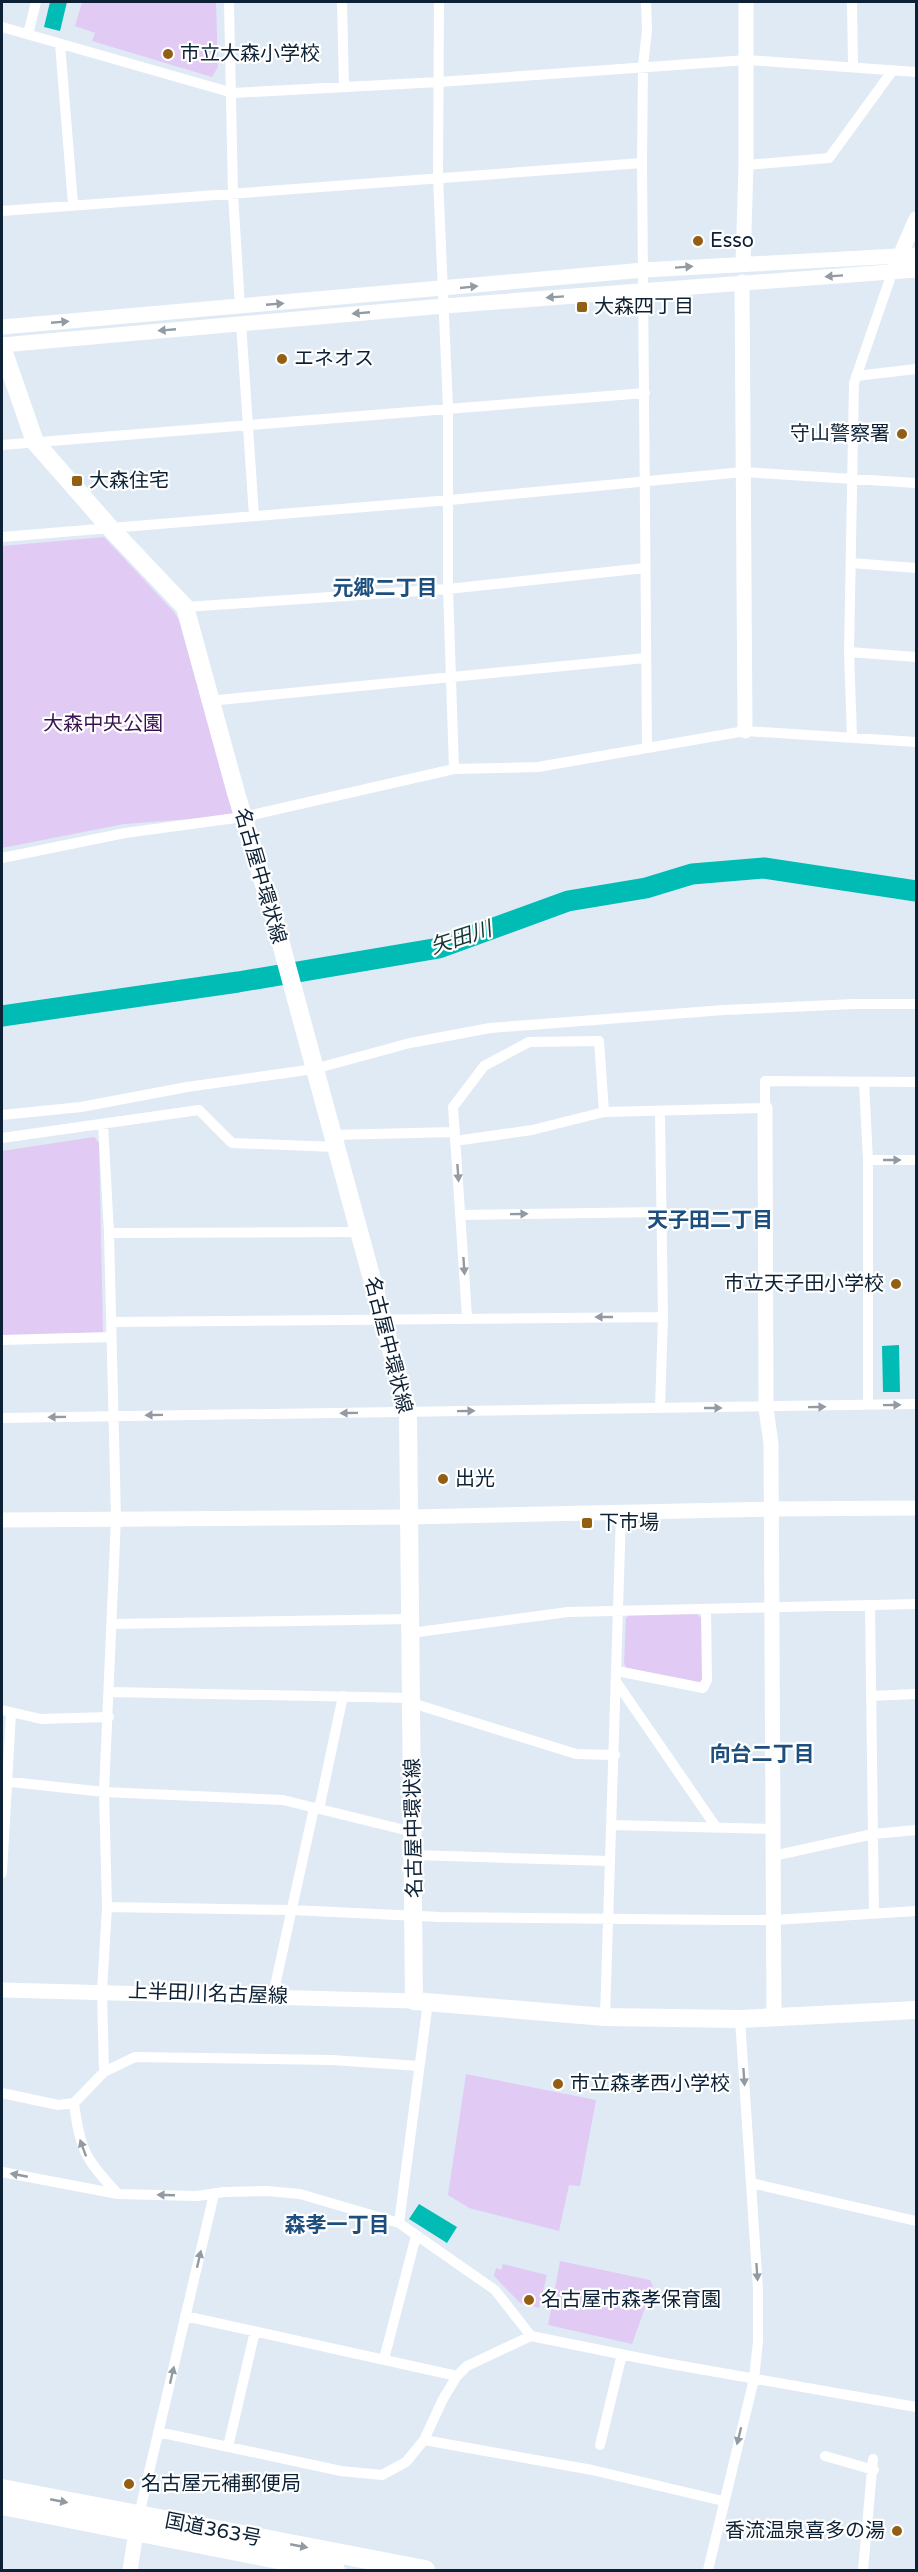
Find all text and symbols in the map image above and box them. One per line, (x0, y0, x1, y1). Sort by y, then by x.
place label: 市立大森小学校 (180, 42, 320, 66)
marker: 市立大森小学校 (161, 47, 175, 61)
place label: Esso (710, 229, 754, 253)
marker: Esso (691, 234, 705, 248)
one-way arrow (675, 262, 694, 272)
one-way arrow (824, 272, 843, 281)
one-way arrow (460, 282, 479, 292)
one-way arrow (546, 293, 565, 302)
place label: 大森四丁目 (594, 295, 694, 319)
one-way arrow (266, 299, 285, 309)
marker: 大森四丁目 (575, 300, 589, 314)
one-way arrow (352, 308, 371, 318)
one-way arrow (50, 317, 69, 327)
one-way arrow (157, 325, 176, 335)
place label: エネオス (294, 347, 374, 371)
marker: エネオス (275, 352, 289, 366)
place label: 守山警察署 (790, 422, 890, 446)
marker: 守山警察署 (895, 427, 909, 441)
place label: 大森住宅 (89, 469, 169, 493)
marker: 大森住宅 (70, 474, 84, 488)
district label: 元郷二丁目 (333, 576, 438, 601)
park label: 大森中央公園 (43, 712, 163, 736)
street label: 名古屋中環状線 (229, 805, 291, 947)
water label: 矢田川 (427, 916, 497, 960)
one-way arrow (883, 1155, 902, 1165)
one-way arrow (453, 1164, 462, 1183)
district label: 天子田二丁目 (647, 1208, 773, 1233)
one-way arrow (509, 1209, 528, 1219)
one-way arrow (459, 1257, 469, 1276)
place label: 市立天子田小学校 (724, 1272, 884, 1296)
street label: 名古屋中環状線 (359, 1274, 417, 1416)
marker: 市立天子田小学校 (889, 1277, 903, 1291)
one-way arrow (595, 1312, 614, 1322)
one-way arrow (883, 1400, 902, 1410)
one-way arrow (808, 1402, 827, 1411)
one-way arrow (704, 1404, 723, 1413)
one-way arrow (457, 1406, 476, 1416)
one-way arrow (340, 1408, 359, 1417)
one-way arrow (145, 1411, 164, 1420)
one-way arrow (47, 1412, 66, 1422)
place label: 出光 (455, 1467, 495, 1491)
marker: 出光 (436, 1472, 450, 1486)
place label: 下市場 (599, 1511, 659, 1535)
marker: 下市場 (580, 1516, 594, 1530)
district label: 向台二丁目 (710, 1742, 815, 1767)
street label: 名古屋中環状線 (401, 1758, 427, 1898)
street label: 上半田川名古屋線 (128, 1979, 288, 2009)
one-way arrow (739, 2068, 749, 2087)
place label: 市立森孝西小学校 (570, 2072, 730, 2096)
marker: 市立森孝西小学校 (551, 2077, 565, 2091)
one-way arrow (77, 2139, 87, 2157)
one-way arrow (9, 2170, 28, 2179)
one-way arrow (156, 2191, 175, 2200)
district label: 森孝一丁目 (285, 2213, 390, 2238)
one-way arrow (195, 2249, 204, 2268)
one-way arrow (753, 2262, 762, 2281)
place label: 名古屋市森孝保育園 (541, 2288, 721, 2312)
marker: 名古屋市森孝保育園 (522, 2293, 536, 2307)
one-way arrow (167, 2366, 177, 2384)
one-way arrow (733, 2426, 743, 2445)
place label: 名古屋元補郵便局 (141, 2472, 301, 2496)
marker: 名古屋元補郵便局 (122, 2477, 136, 2491)
one-way arrow (50, 2497, 69, 2506)
street label: 国道363号 (163, 2509, 263, 2551)
place label: 香流温泉喜多の湯 (725, 2519, 885, 2543)
marker: 香流温泉喜多の湯 (890, 2524, 904, 2538)
one-way arrow (290, 2542, 309, 2551)

